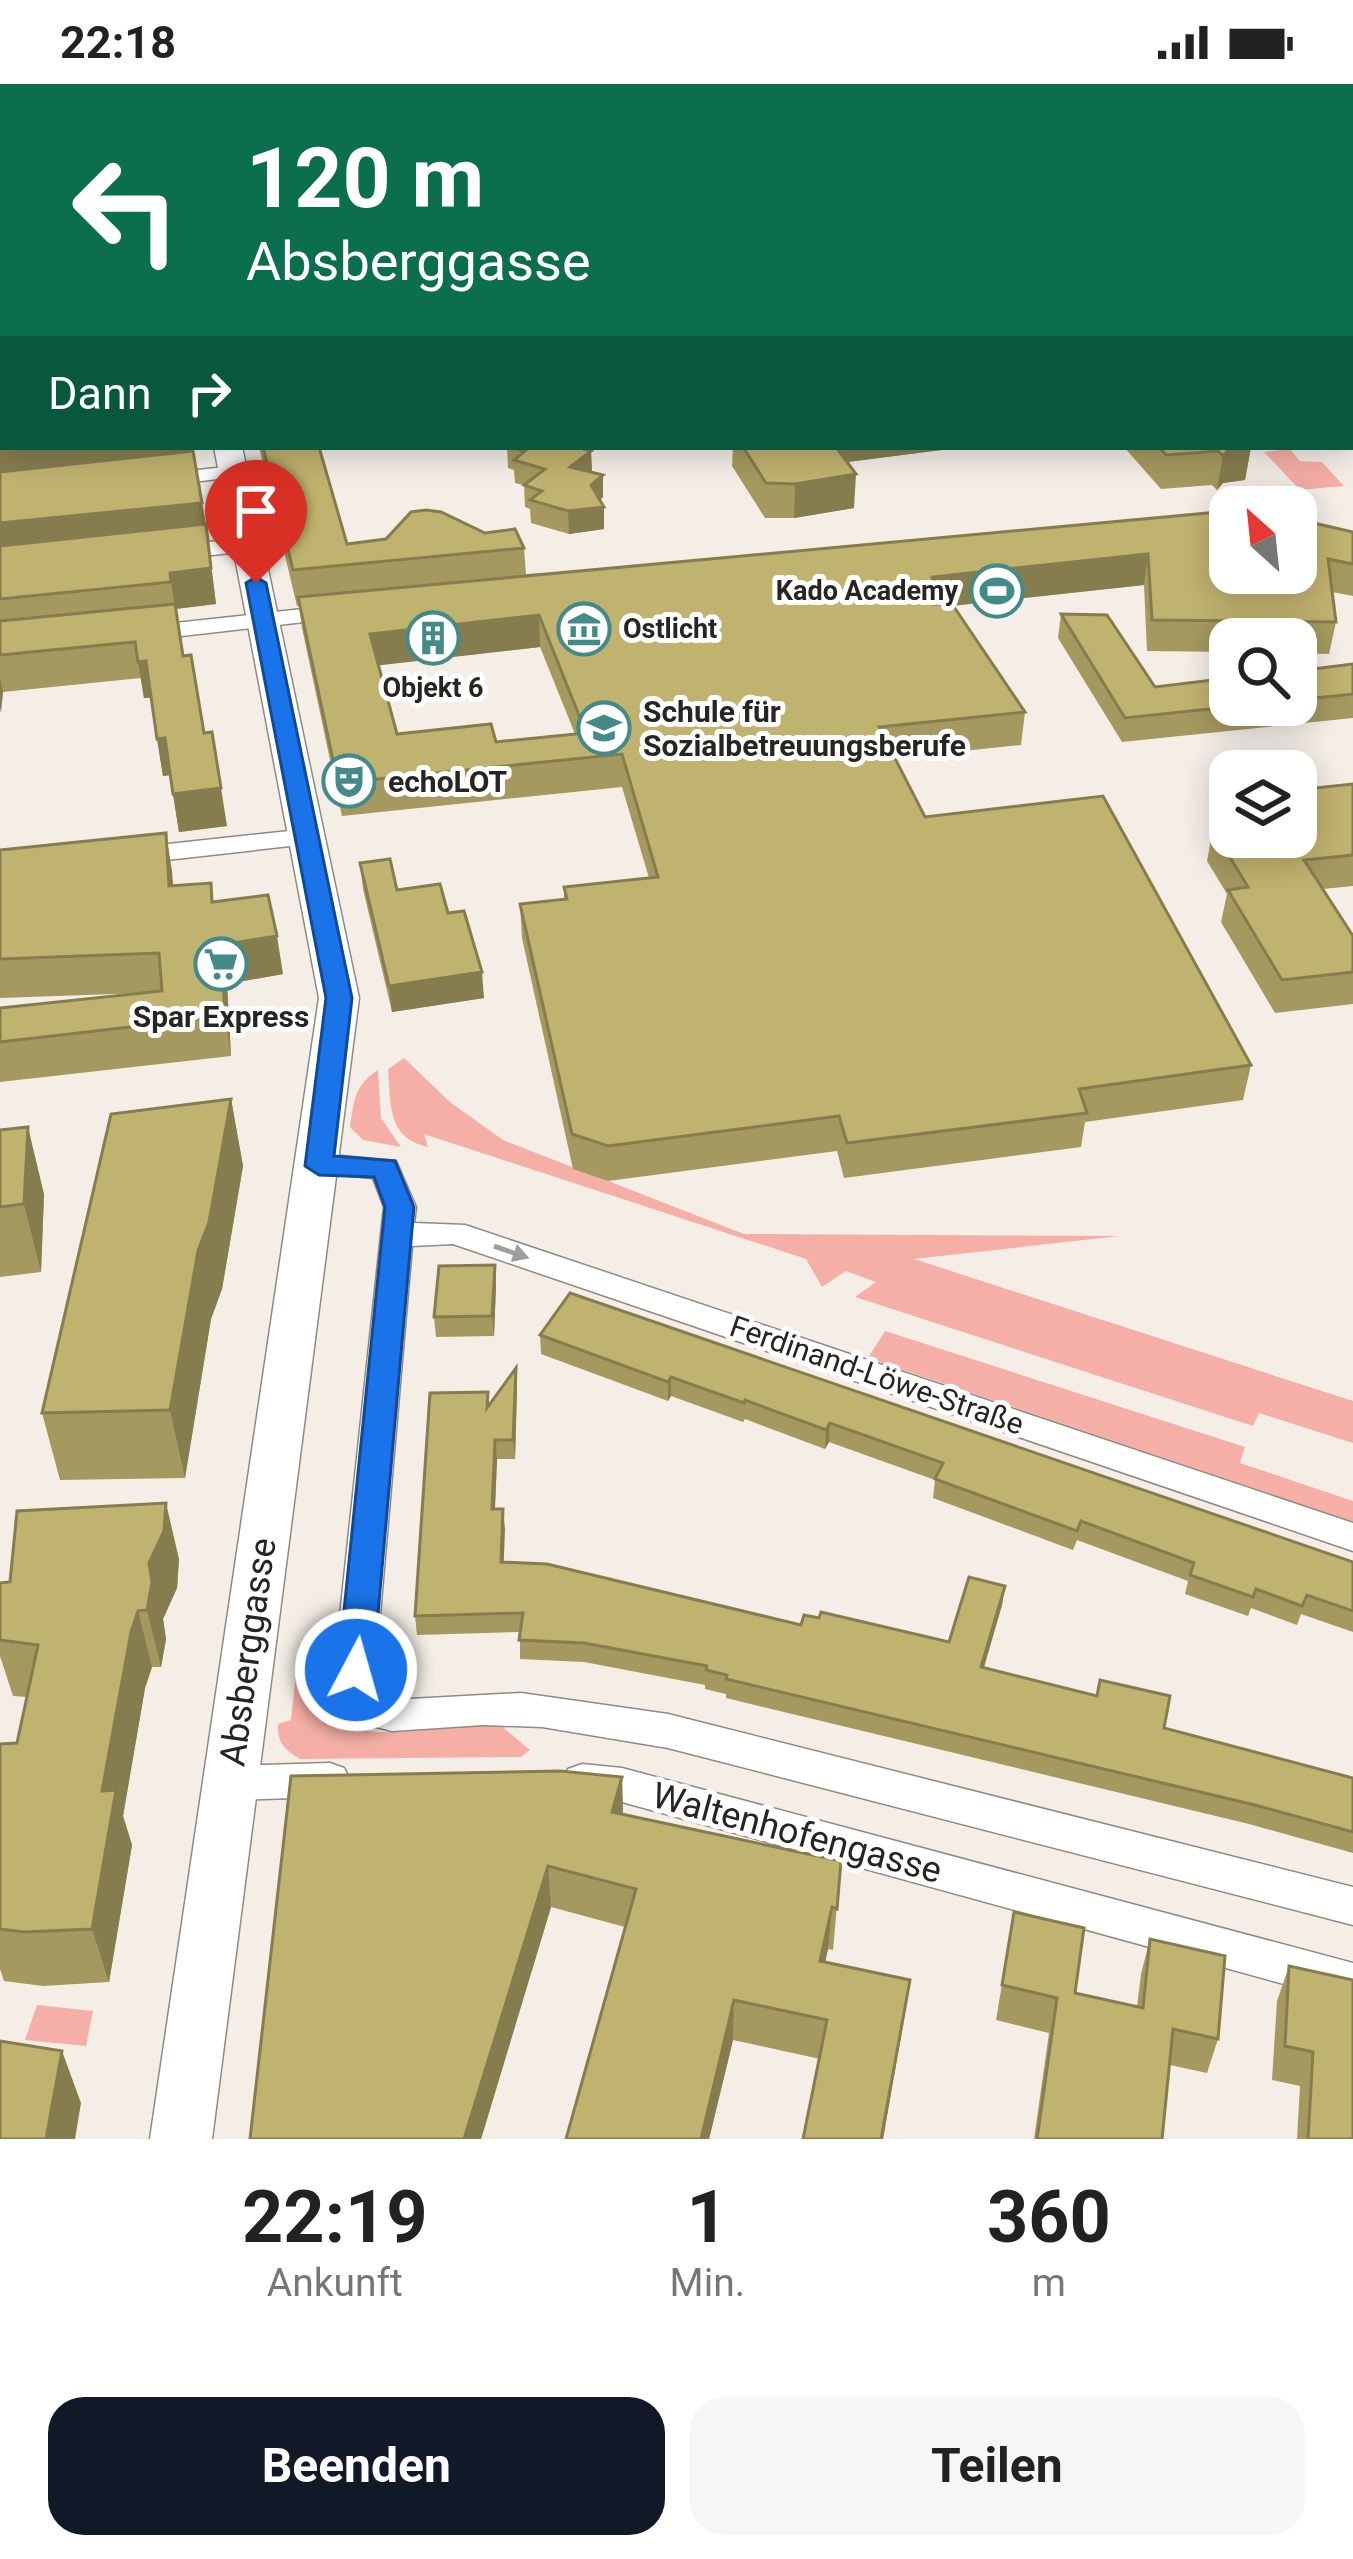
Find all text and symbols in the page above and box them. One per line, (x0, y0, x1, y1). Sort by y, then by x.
text: 22:18 (60, 16, 176, 69)
text: 120 m (246, 129, 484, 228)
icon: left (48, 132, 204, 288)
text: Absberggasse (246, 230, 591, 293)
icon: right (176, 360, 242, 426)
text: Dann (48, 367, 152, 420)
pin (205, 460, 307, 583)
icon: arrive (223, 478, 289, 544)
north arrow (1209, 486, 1317, 594)
map controls (1209, 486, 1317, 858)
sports icon: Kado Academy (969, 563, 1025, 619)
place label: Kado Academy (776, 575, 958, 607)
museum icon: Ostlicht (556, 601, 612, 657)
building icon: Objekt 6 (405, 610, 461, 666)
place label: Ostlicht (623, 613, 717, 645)
button: search (1209, 618, 1317, 726)
place label: Objekt 6 (382, 672, 484, 704)
place label: Schule für Sozialbetreuungsberufe (643, 694, 966, 763)
school or university icon: Schule für Sozialbetreuungsberufe (576, 700, 632, 756)
button: layers (1209, 750, 1317, 858)
theatre icon: echoLOT (321, 753, 377, 809)
place label: echoLOT (388, 764, 507, 799)
supermarket icon: Spar Express (193, 936, 249, 992)
place label: Spar Express (133, 999, 309, 1034)
one-way arrow (493, 1244, 530, 1263)
street label: Ferdinand-Löwe-Straße (726, 1308, 1028, 1442)
street label: Absberggasse (211, 1535, 285, 1769)
position arrow (293, 1607, 419, 1733)
street label: Waltenhofengasse (648, 1774, 946, 1892)
text: 22:19 (242, 2175, 428, 2260)
text: 1 (687, 2175, 728, 2260)
text: 360 (987, 2175, 1111, 2260)
text: Ankunft (267, 2260, 403, 2306)
text: Min. (670, 2260, 745, 2306)
text: m (1032, 2260, 1066, 2306)
button: Beenden (48, 2397, 665, 2535)
button: Teilen (689, 2397, 1305, 2535)

